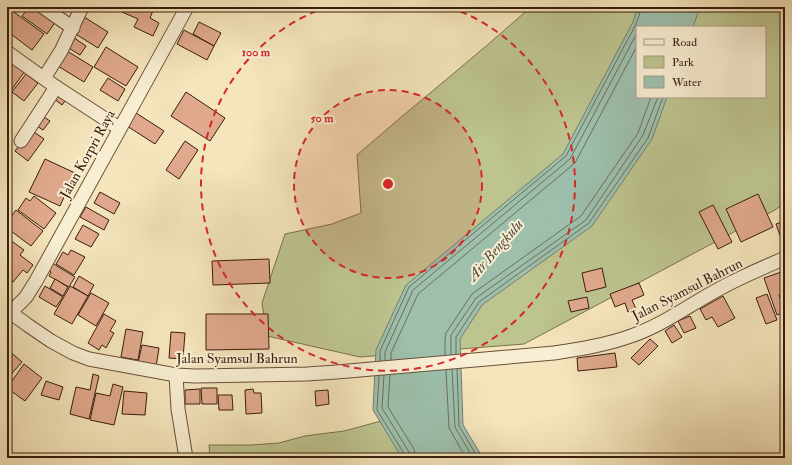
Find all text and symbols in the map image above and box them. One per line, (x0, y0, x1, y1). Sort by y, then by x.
legend (636, 26, 766, 98)
text: Road (672, 35, 697, 50)
text: 100 m (242, 45, 271, 60)
text: Park (672, 55, 694, 70)
text: Water (671, 75, 702, 90)
street label: Jalan Korpri Raya (56, 107, 120, 203)
text: 50 m (310, 111, 334, 126)
centre of rings (381, 177, 395, 191)
water label: Air Bengkulu (462, 215, 527, 287)
street label: Jalan Syamsul Bahrun (628, 254, 746, 326)
street label: Jalan Syamsul Bahrun (175, 350, 298, 368)

